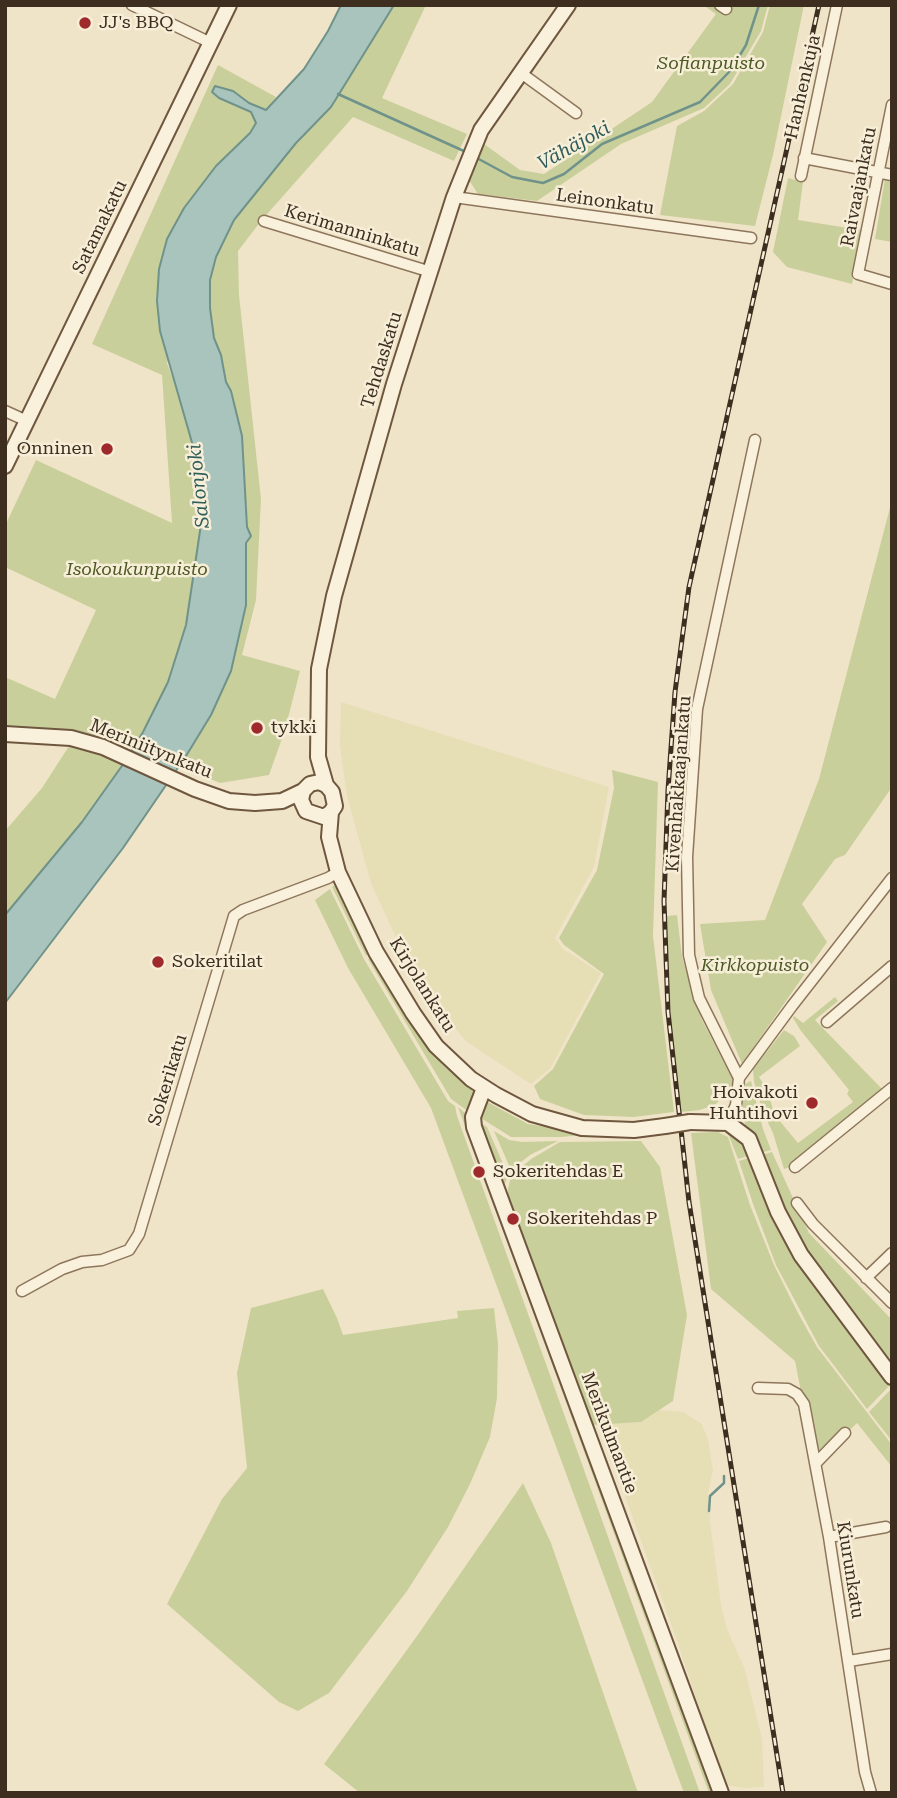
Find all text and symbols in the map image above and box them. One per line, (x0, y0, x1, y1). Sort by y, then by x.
place label: JJ's BBQ (99, 12, 174, 34)
marker: JJ's BBQ (77, 15, 93, 31)
street label: Hanhenkuja (781, 33, 825, 141)
park label: Sofianpuisto (657, 53, 765, 75)
water label: Vähäjoki (534, 117, 614, 175)
street label: Raivaajankatu (837, 125, 881, 249)
street label: Satamakatu (68, 177, 132, 277)
street label: Leinonkatu (554, 184, 656, 220)
street label: Kerimanninkatu (282, 200, 422, 262)
street label: Tehdaskatu (357, 309, 407, 411)
place label: Onninen (17, 438, 93, 460)
marker: Onninen (99, 441, 115, 457)
water label: Salonjoki (183, 443, 215, 529)
park label: Isokoukunpuisto (66, 559, 208, 581)
street label: Kivenhakkaajankatu (662, 695, 696, 873)
street label: Meriniitynkatu (87, 715, 215, 783)
place label: tykki (271, 717, 317, 739)
marker: tykki (249, 720, 265, 736)
street label: Kirjolankatu (384, 934, 460, 1036)
place label: Sokeritilat (172, 951, 263, 973)
marker: Sokeritilat (150, 954, 166, 970)
park label: Kirkkopuisto (701, 955, 809, 977)
street label: Sokerikatu (144, 1032, 192, 1128)
place label: Hoivakoti Huhtihovi (709, 1082, 798, 1124)
marker: Hoivakoti Huhtihovi (804, 1095, 820, 1111)
place label: Sokeritehdas E (493, 1161, 623, 1183)
marker: Sokeritehdas E (471, 1164, 487, 1180)
place label: Sokeritehdas P (527, 1208, 657, 1230)
marker: Sokeritehdas P (505, 1211, 521, 1227)
street label: Merikulmantie (576, 1369, 642, 1497)
street label: Kiurunkatu (832, 1520, 868, 1620)

